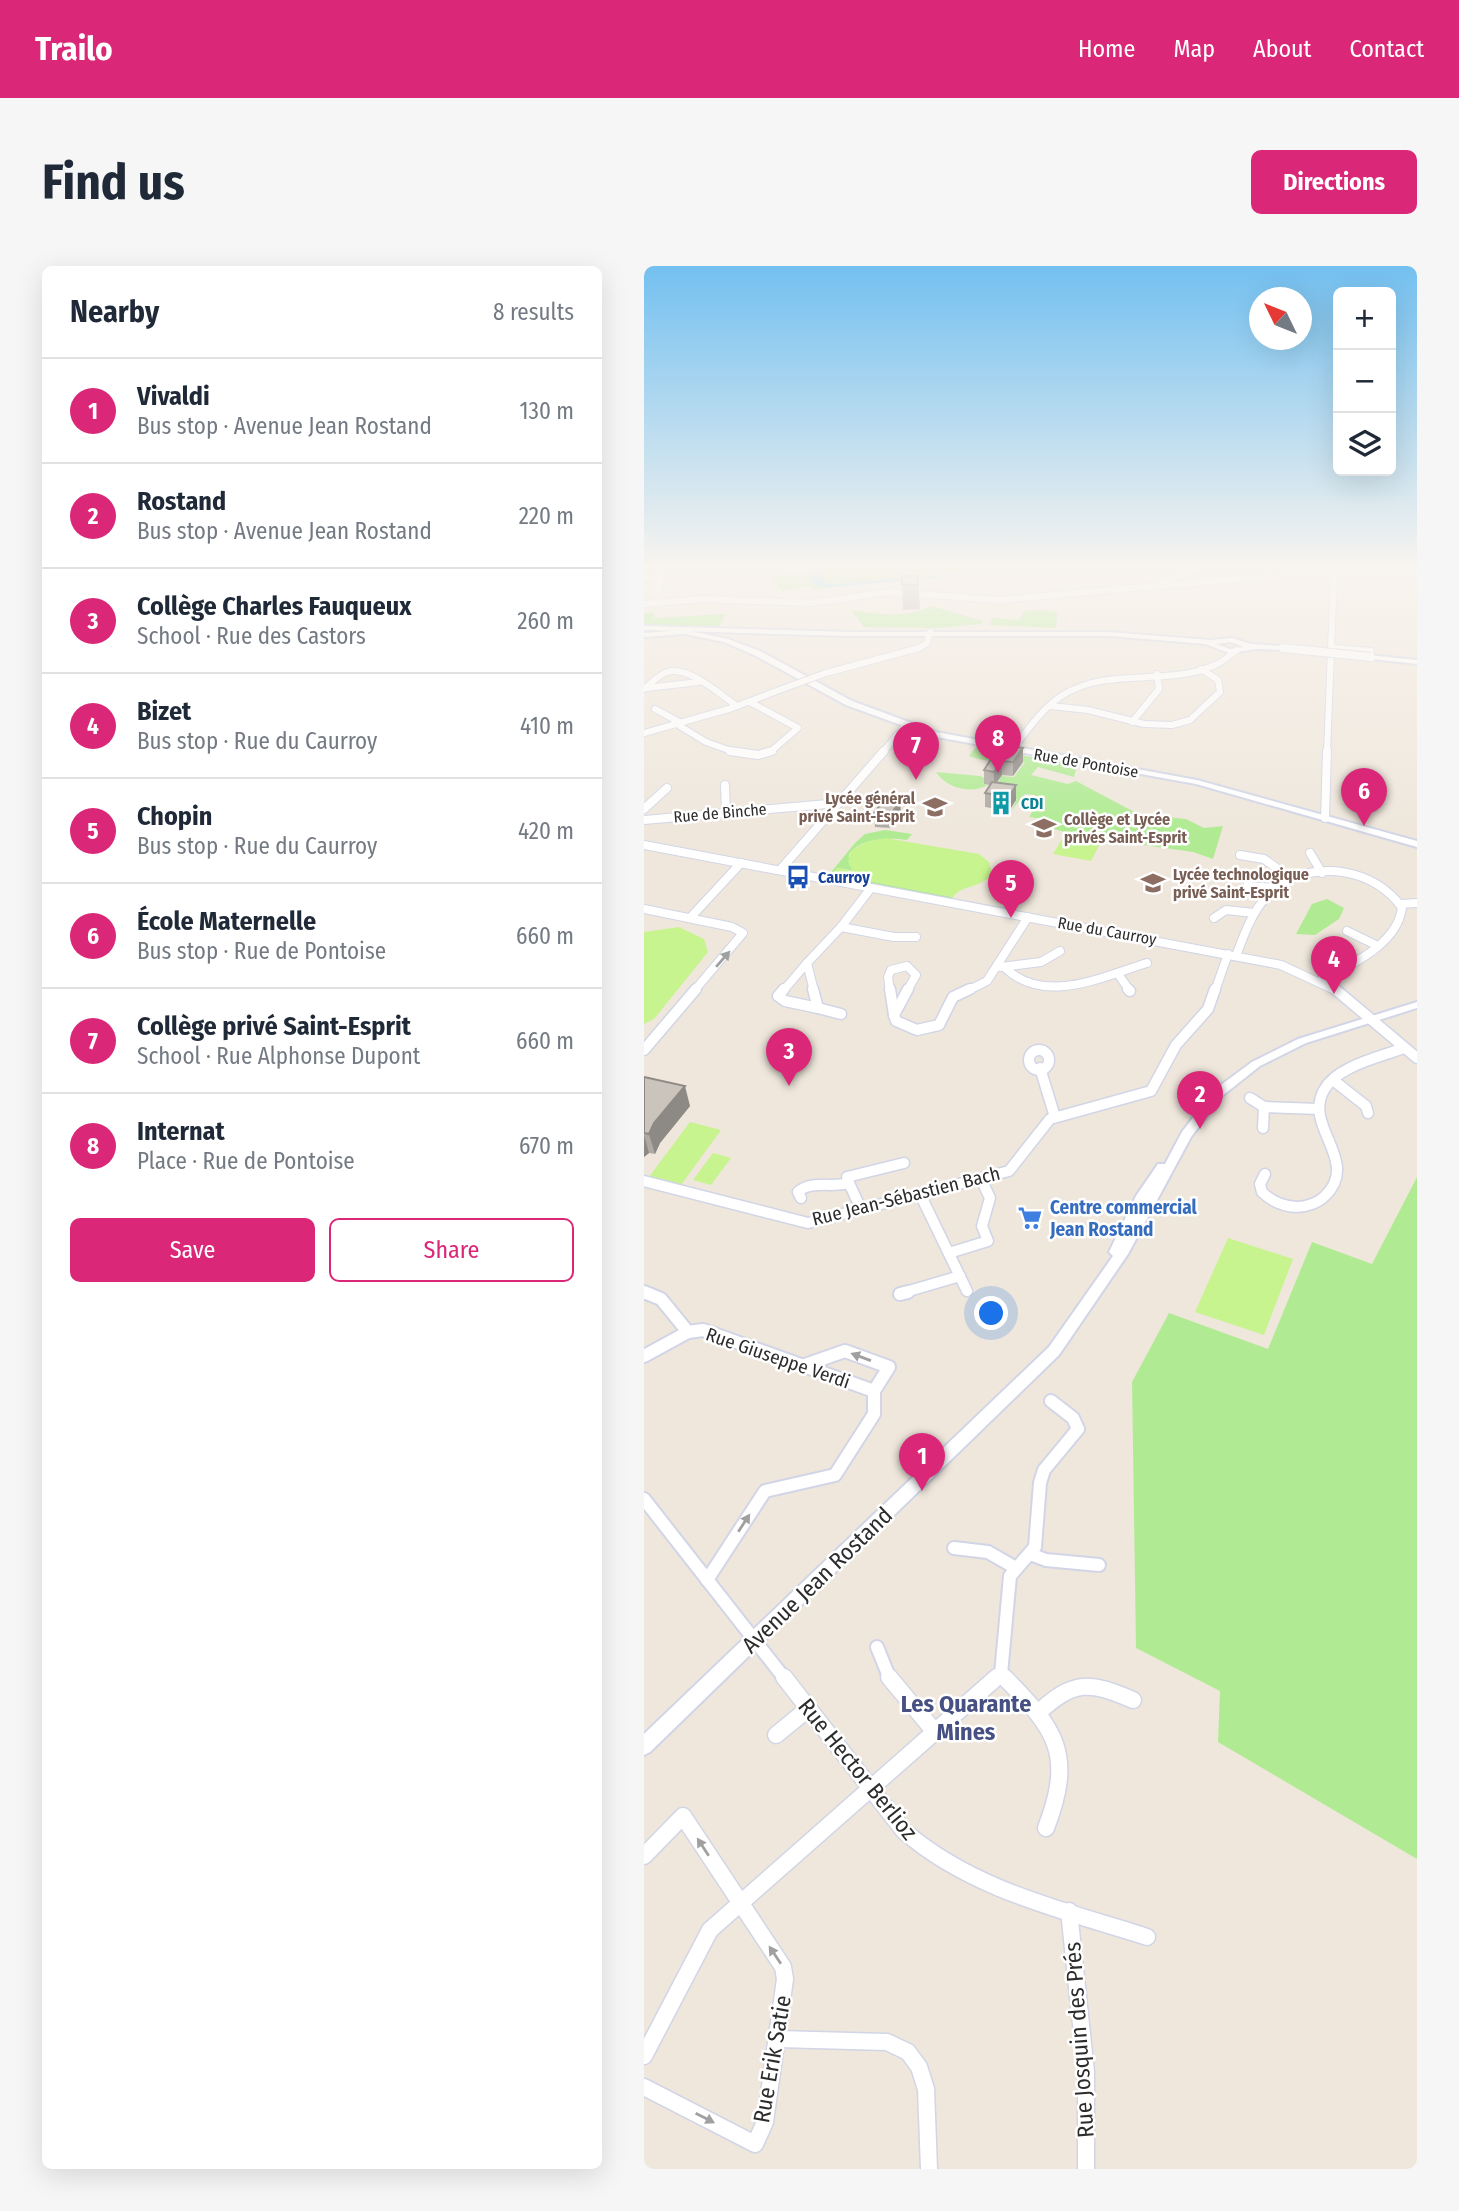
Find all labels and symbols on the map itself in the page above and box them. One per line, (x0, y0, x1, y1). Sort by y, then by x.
north arrow (1249, 287, 1312, 350)
pin: 8 (975, 715, 1021, 773)
pin: 7 (893, 722, 939, 780)
street label: Rue de Pontoise (1032, 744, 1140, 782)
pin: 6 (1341, 768, 1387, 826)
place label: Lycée général privé Saint-Esprit (799, 789, 916, 826)
building icon: CDI (987, 789, 1015, 817)
school or university icon: Lycée général privé Saint-Esprit (921, 793, 949, 821)
place label: CDI (1021, 794, 1043, 813)
street label: Rue de Binche (673, 799, 767, 827)
place label: Collège et Lycée privés Saint-Esprit (1064, 810, 1188, 847)
school or university icon: Collège et Lycée privés Saint-Esprit (1030, 814, 1058, 842)
pin: 5 (988, 860, 1034, 918)
bus stop icon: Caurroy (784, 863, 812, 891)
place label: Lycée technologique privé Saint-Esprit (1173, 865, 1309, 902)
place label: Caurroy (818, 868, 870, 887)
school or university icon: Lycée technologique privé Saint-Esprit (1139, 869, 1167, 897)
street label: Rue du Caurroy (1056, 913, 1159, 949)
pin: 4 (1311, 936, 1357, 994)
one-way arrow (715, 950, 731, 968)
pin: 3 (766, 1028, 812, 1086)
pin: 2 (1177, 1071, 1223, 1129)
street label: Rue Jean-Sébastien Bach (810, 1162, 1002, 1230)
place label: Centre commercial Jean Rostand (1049, 1196, 1197, 1241)
supermarket icon: Centre commercial Jean Rostand (1016, 1204, 1044, 1232)
your location (974, 1296, 1008, 1330)
street label: Rue Giuseppe Verdi (703, 1323, 853, 1393)
one-way arrow (850, 1351, 871, 1362)
pin: 1 (899, 1433, 945, 1491)
street label: Avenue Jean Rostand (736, 1501, 898, 1659)
one-way arrow (738, 1513, 751, 1533)
district label: Les Quarante Mines (901, 1690, 1031, 1746)
street label: Rue Hector Berlioz (792, 1693, 924, 1845)
one-way arrow (696, 1837, 709, 1856)
street label: Rue Josquin des Prés (1058, 1941, 1100, 2139)
one-way arrow (768, 1946, 782, 1964)
street label: Rue Erik Satie (747, 1993, 797, 2125)
one-way arrow (695, 2113, 715, 2124)

